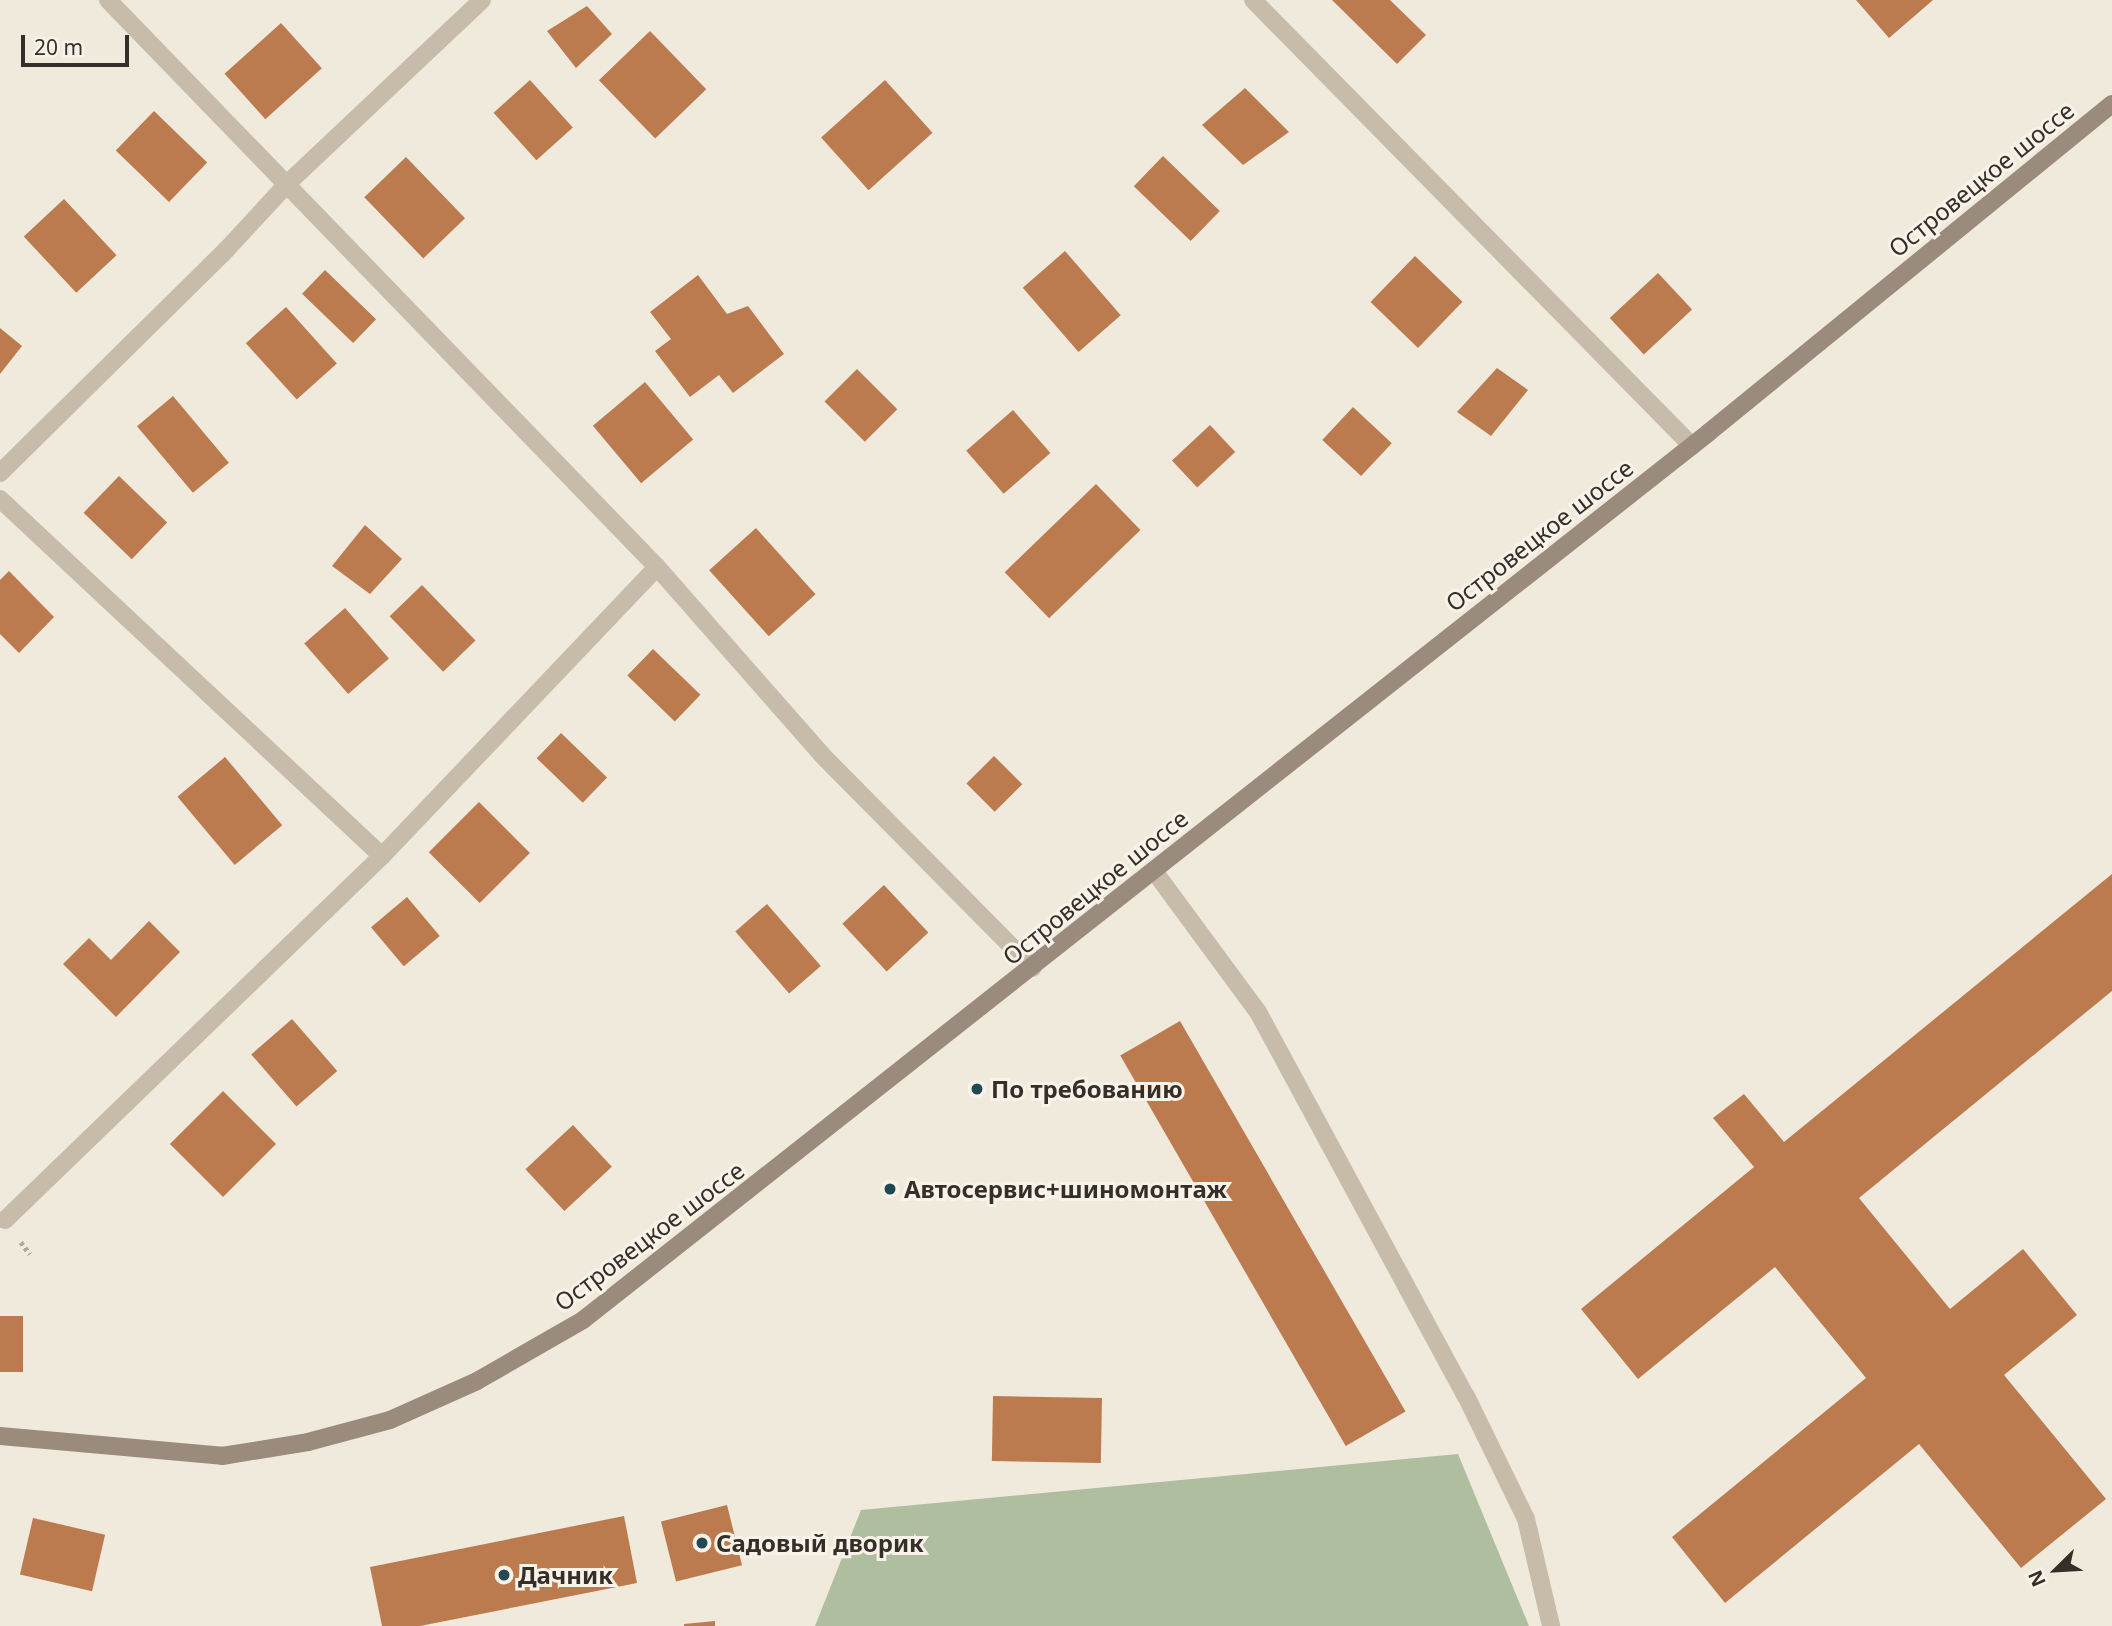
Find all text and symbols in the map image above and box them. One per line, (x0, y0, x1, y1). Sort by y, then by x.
scale bar (24, 21, 133, 65)
text: 20 m (34, 33, 83, 61)
street label: Островецкое шоссе (1883, 96, 2079, 262)
street label: Островецкое шоссе (1440, 453, 1638, 617)
street label: Островецкое шоссе (997, 804, 1193, 970)
place label: По требованию (991, 1075, 1183, 1103)
marker: По требованию (969, 1081, 985, 1097)
street label: Островецкое шоссе (549, 1155, 749, 1317)
place label: Автосервис+шиномонтаж (904, 1175, 1227, 1203)
marker: Автосервис+шиномонтаж (882, 1181, 898, 1197)
place label: Садовый дворик (716, 1529, 924, 1557)
marker: Садовый дворик (694, 1535, 710, 1551)
north arrow (2021, 1535, 2091, 1605)
place label: Дачник (518, 1561, 613, 1589)
text: N (2022, 1566, 2052, 1591)
marker: Дачник (496, 1567, 512, 1583)

